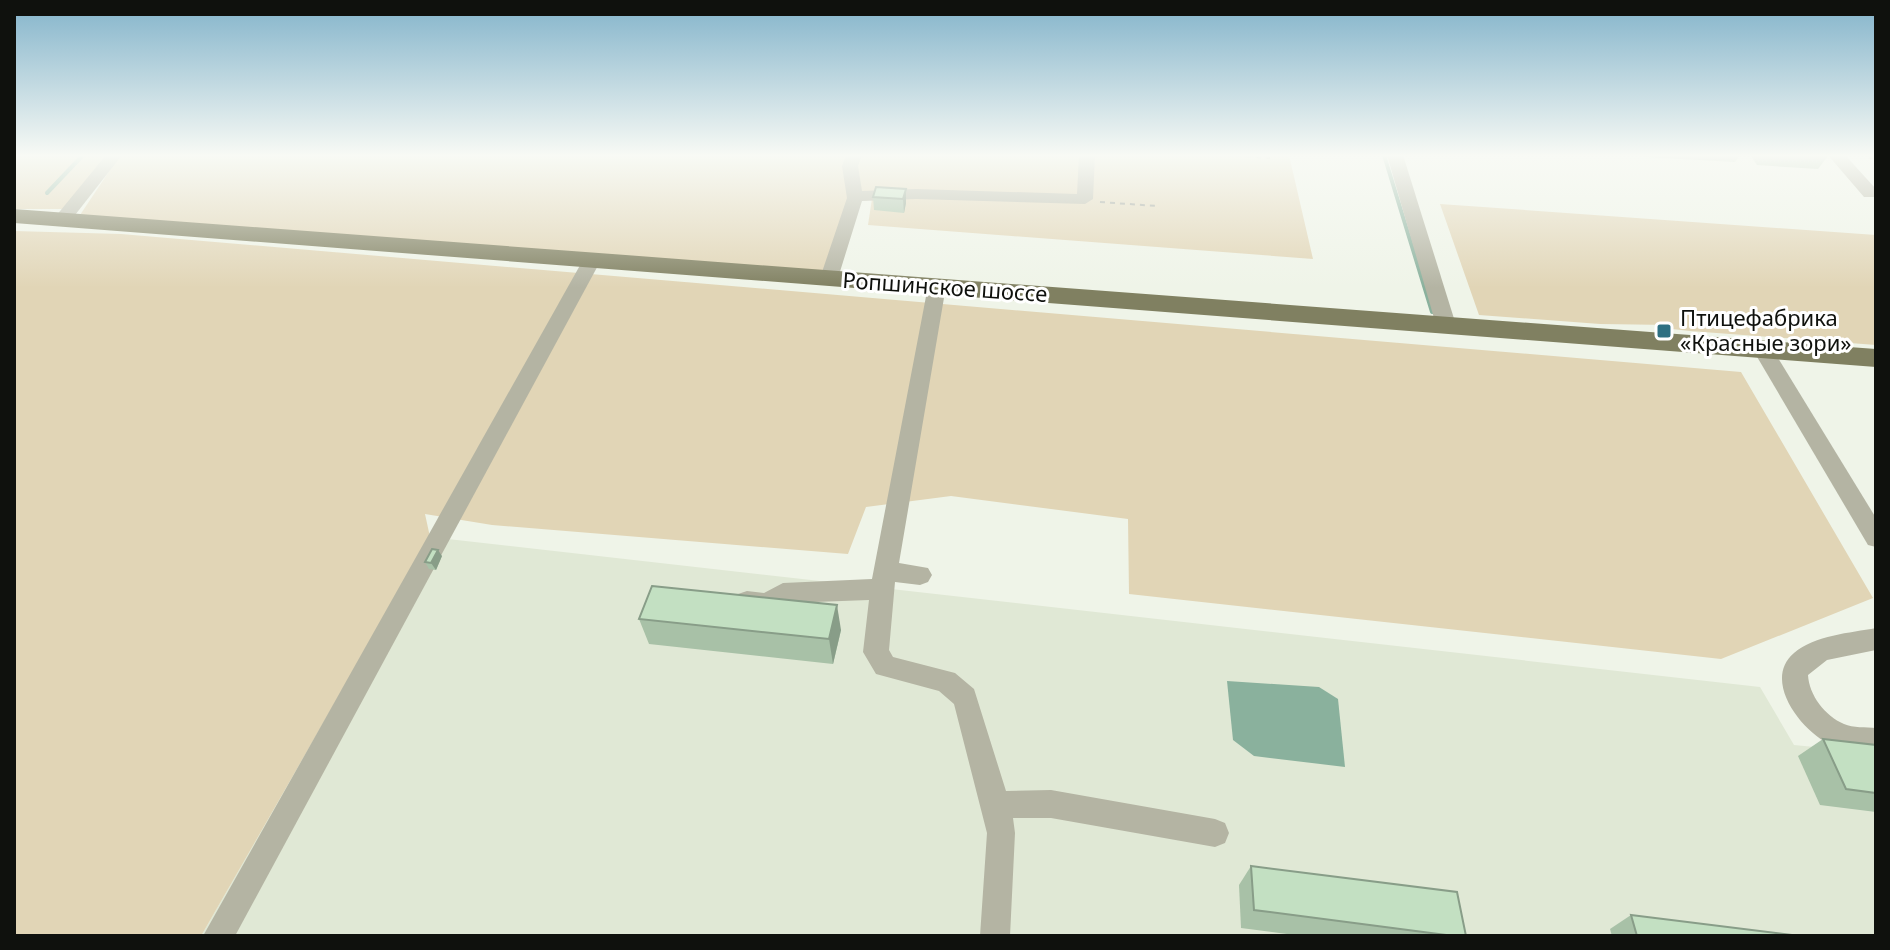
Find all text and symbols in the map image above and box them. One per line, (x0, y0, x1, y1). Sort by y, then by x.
street label: Ропшинское шоссе (842, 264, 1049, 308)
place label: Птицефабрика «Красные зори» (1680, 302, 1852, 357)
marker: Птицефабрика «Красные зори» (1655, 322, 1673, 340)

